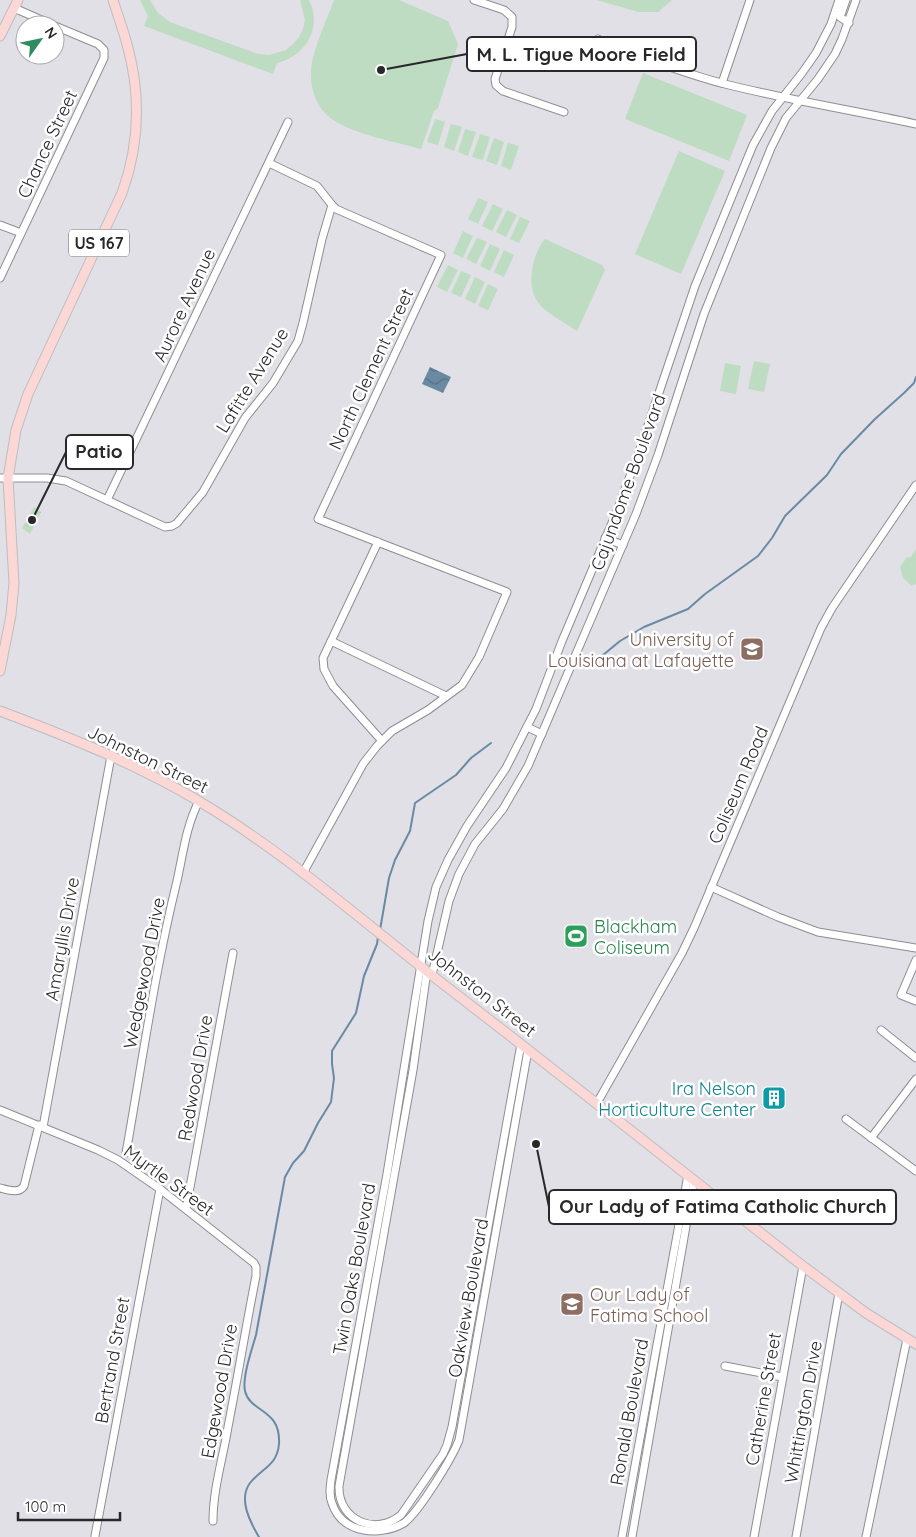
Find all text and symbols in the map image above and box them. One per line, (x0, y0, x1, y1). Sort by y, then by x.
north arrow (15, 15, 65, 65)
text: N (41, 24, 61, 42)
callout: M. L. Tigue Moore Field (467, 37, 696, 71)
text: M. L. Tigue Moore Field (476, 42, 686, 66)
street label: Chance Street (12, 86, 82, 202)
road number: US 167 (69, 230, 129, 256)
street label: Aurore Avenue (148, 245, 220, 365)
street label: North Clement Street (324, 285, 418, 453)
street label: Lafitte Avenue (211, 323, 293, 437)
street label: Cajundome Boulevard (585, 391, 671, 573)
callout: Patio (66, 435, 133, 469)
text: Patio (75, 439, 123, 463)
place label: University of Louisiana at Lafayette (548, 628, 735, 672)
school or university icon: University of Louisiana at Lafayette (739, 636, 765, 662)
street label: Johnston Street (84, 720, 212, 798)
street label: Coliseum Road (703, 723, 773, 847)
street label: Amaryllis Drive (40, 875, 84, 1003)
street label: Wedgewood Drive (118, 895, 170, 1051)
place label: Blackham Coliseum (594, 915, 677, 959)
sports icon: Blackham Coliseum (563, 923, 589, 949)
street label: Johnston Street (423, 942, 541, 1042)
street label: Redwood Drive (173, 1013, 217, 1143)
place label: Ira Nelson Horticulture Center (598, 1077, 756, 1121)
building icon: Ira Nelson Horticulture Center (761, 1085, 787, 1111)
street label: Myrtle Street (119, 1139, 219, 1221)
street label: Twin Oaks Boulevard (328, 1181, 380, 1357)
callout: Our Lady of Fatima Catholic Church (549, 1190, 896, 1224)
text: Our Lady of Fatima Catholic Church (559, 1194, 887, 1218)
street label: Oakview Boulevard (443, 1217, 493, 1379)
place label: Our Lady of Fatima School (590, 1283, 708, 1327)
school or university icon: Our Lady of Fatima School (559, 1291, 585, 1317)
street label: Bertrand Street (90, 1295, 134, 1425)
street label: Edgewood Drive (196, 1322, 242, 1460)
street label: Catherine Street (740, 1331, 786, 1467)
street label: Ronald Boulevard (605, 1337, 653, 1487)
street label: Whittington Drive (779, 1339, 827, 1485)
scale bar (18, 1490, 120, 1522)
text: 100 m (25, 1497, 66, 1516)

